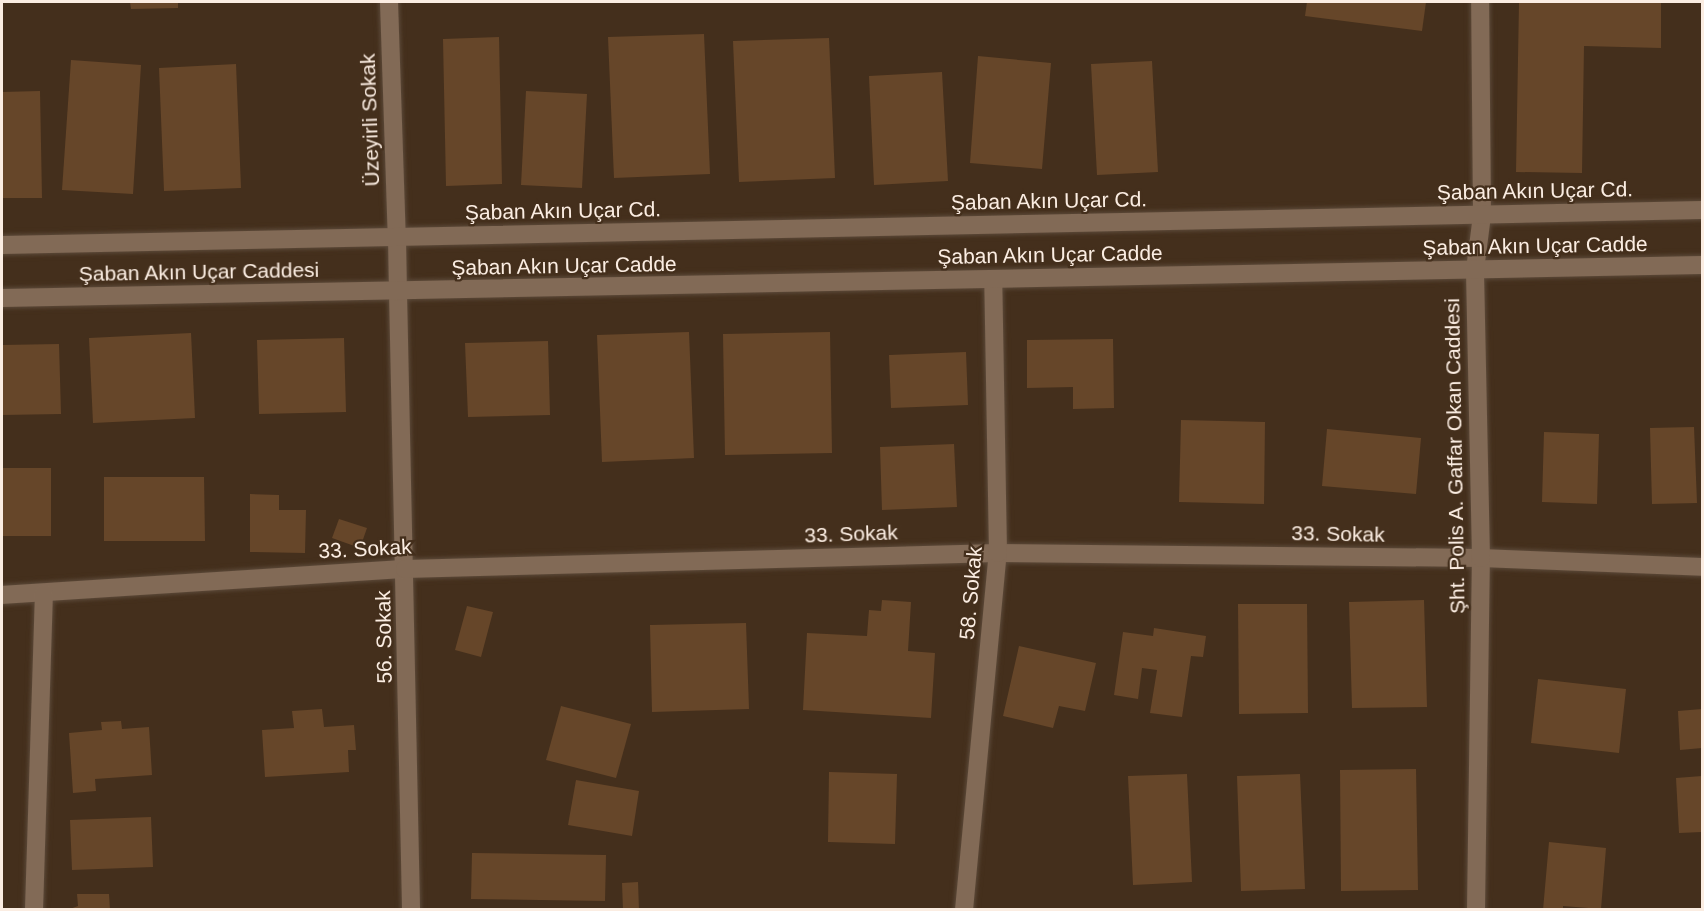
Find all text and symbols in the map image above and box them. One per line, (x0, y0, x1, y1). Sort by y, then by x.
street label: Üzeyirli Sokak (355, 53, 385, 187)
street label: Şaban Akın Uçar Cd. (1436, 177, 1634, 205)
street label: Şaban Akın Uçar Cd. (950, 187, 1148, 215)
street label: Şaban Akın Uçar Cd. (464, 197, 662, 225)
street label: Şaban Akın Uçar Cadde (1422, 231, 1648, 261)
street label: Şaban Akın Uçar Cadde (937, 240, 1163, 270)
street label: Şaban Akın Uçar Cadde (451, 251, 677, 281)
street label: Şaban Akın Uçar Caddesi (78, 257, 320, 287)
street label: Şht. Polis A. Gaffar Okan Caddesi (1440, 297, 1470, 615)
street label: 33. Sokak (804, 520, 898, 548)
street label: 33. Sokak (1291, 521, 1385, 547)
street label: 33. Sokak (318, 534, 412, 564)
street label: 58. Sokak (954, 545, 988, 641)
street label: 56. Sokak (371, 590, 397, 684)

